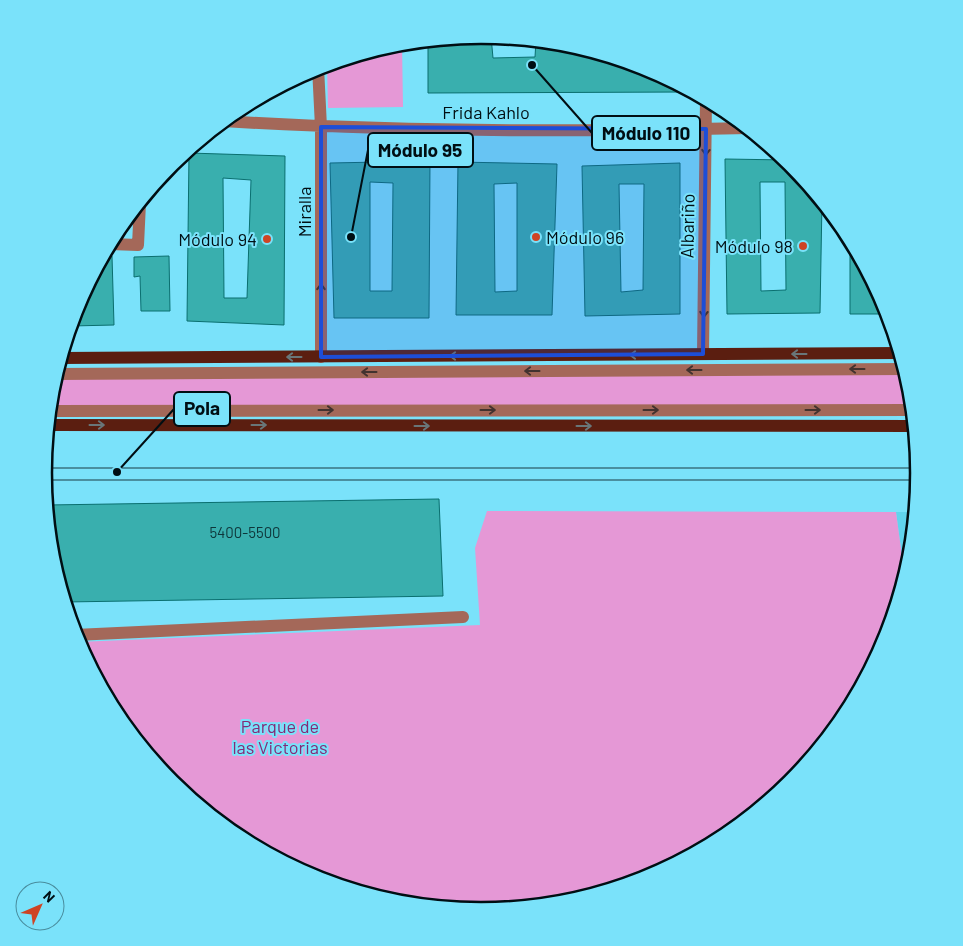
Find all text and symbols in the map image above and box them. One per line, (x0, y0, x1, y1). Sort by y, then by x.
street label: Frida Kahlo (442, 101, 530, 123)
callout: Módulo 110 (592, 116, 700, 150)
text: Módulo 110 (602, 121, 690, 144)
callout: Módulo 95 (368, 133, 473, 167)
text: Módulo 95 (378, 138, 462, 161)
one-way arrow (701, 139, 711, 155)
street label: Miralla (293, 187, 315, 237)
street label: Albariño (675, 193, 699, 259)
place label: Módulo 96 (546, 226, 624, 248)
place label: Módulo 94 (178, 228, 257, 250)
marker: Módulo 96 (530, 231, 542, 243)
marker: Módulo 94 (261, 233, 273, 245)
place label: Módulo 98 (715, 235, 793, 257)
marker: Módulo 98 (797, 240, 809, 252)
one-way arrow (316, 283, 326, 300)
one-way arrow (699, 302, 709, 318)
one-way arrow (792, 349, 808, 358)
one-way arrow (629, 350, 645, 359)
one-way arrow (449, 351, 466, 361)
one-way arrow (287, 352, 303, 362)
one-way arrow (849, 364, 865, 374)
one-way arrow (686, 365, 702, 375)
one-way arrow (524, 366, 540, 376)
one-way arrow (361, 367, 378, 377)
callout: Pola (174, 392, 230, 426)
text: Pola (184, 396, 220, 419)
one-way arrow (318, 405, 334, 415)
one-way arrow (480, 405, 496, 415)
one-way arrow (642, 405, 659, 415)
one-way arrow (805, 405, 821, 415)
one-way arrow (88, 420, 105, 430)
one-way arrow (251, 420, 267, 430)
one-way arrow (414, 421, 430, 431)
one-way arrow (576, 421, 592, 431)
house number: 5400-5500 (209, 523, 281, 541)
park label: Parque de las Victorias (232, 715, 328, 758)
north arrow (15, 881, 65, 931)
text: N (40, 887, 59, 906)

